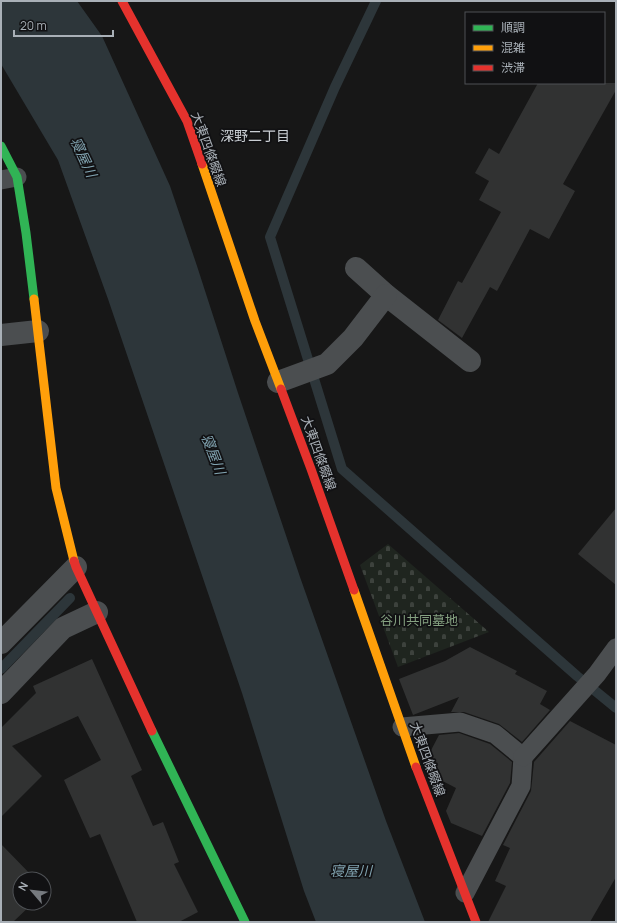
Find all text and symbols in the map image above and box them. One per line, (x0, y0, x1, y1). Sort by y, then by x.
scale bar (14, 12, 113, 38)
legend (465, 12, 605, 84)
text: 20 m (20, 17, 47, 34)
text: 順調 (501, 19, 525, 36)
text: 混雑 (501, 39, 525, 56)
text: 渋滞 (501, 59, 525, 76)
street label: 大東四條畷線 (187, 109, 231, 189)
district label: 深野二丁目 (220, 126, 290, 145)
water label: 寝屋川 (67, 134, 102, 182)
street label: 大東四條畷線 (297, 413, 341, 493)
water label: 寝屋川 (198, 431, 231, 479)
park label: 谷川共同墓地 (380, 611, 458, 629)
street label: 大東四條畷線 (406, 719, 450, 799)
water label: 寝屋川 (330, 861, 374, 880)
north arrow (12, 871, 52, 911)
text: N (14, 879, 31, 893)

